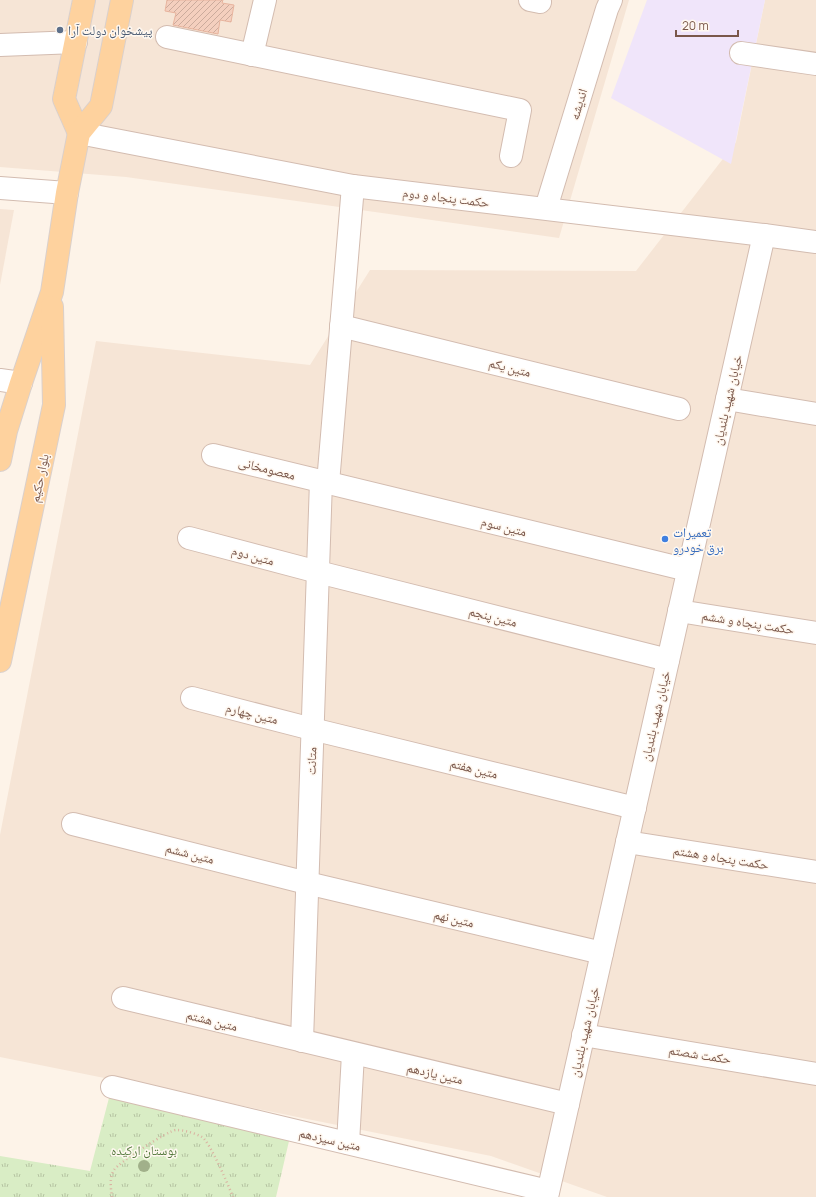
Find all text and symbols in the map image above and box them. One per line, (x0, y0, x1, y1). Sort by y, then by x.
scale bar (676, 12, 738, 38)
text: 20 m (682, 17, 709, 34)
place label: پیشخوان دولت آرا (68, 21, 153, 39)
marker: پیشخوان دولت آرا (55, 25, 65, 35)
street label: اندیشه (565, 86, 591, 122)
street label: حکمت پنجاه و دوم (401, 183, 490, 211)
street label: متین یکم (487, 353, 533, 381)
street label: خیابان شهید بلندیان (708, 353, 746, 447)
street label: بلوار حکیم (25, 452, 53, 504)
street label: معصومخانی (237, 452, 297, 484)
street label: متین سوم (479, 512, 529, 540)
place label: تعمیرات برق خودرو (673, 523, 724, 556)
marker: تعمیرات برق خودرو (660, 534, 670, 544)
street label: متین دوم (230, 541, 276, 569)
street label: متین پنجم (467, 601, 519, 631)
street label: حکمت پنجاه و ششم (700, 606, 796, 638)
street label: خیابان شهید بلندیان (636, 669, 674, 763)
street label: متین چهارم (224, 698, 280, 728)
street label: متانت (302, 747, 320, 775)
street label: متین هفتم (448, 753, 500, 783)
street label: متین ششم (164, 838, 216, 868)
street label: حکمت پنجاه و هشتم (672, 841, 770, 874)
street label: متین نهم (432, 905, 476, 931)
street label: خیابان شهید بلندیان (565, 985, 603, 1079)
street label: متین هشتم (184, 1005, 240, 1035)
street label: حکمت شصتم (667, 1040, 733, 1068)
street label: متین یازدهم (405, 1058, 465, 1088)
street label: متین سیزدهم (297, 1123, 363, 1155)
park label: بوستان ارکیده (111, 1141, 177, 1159)

